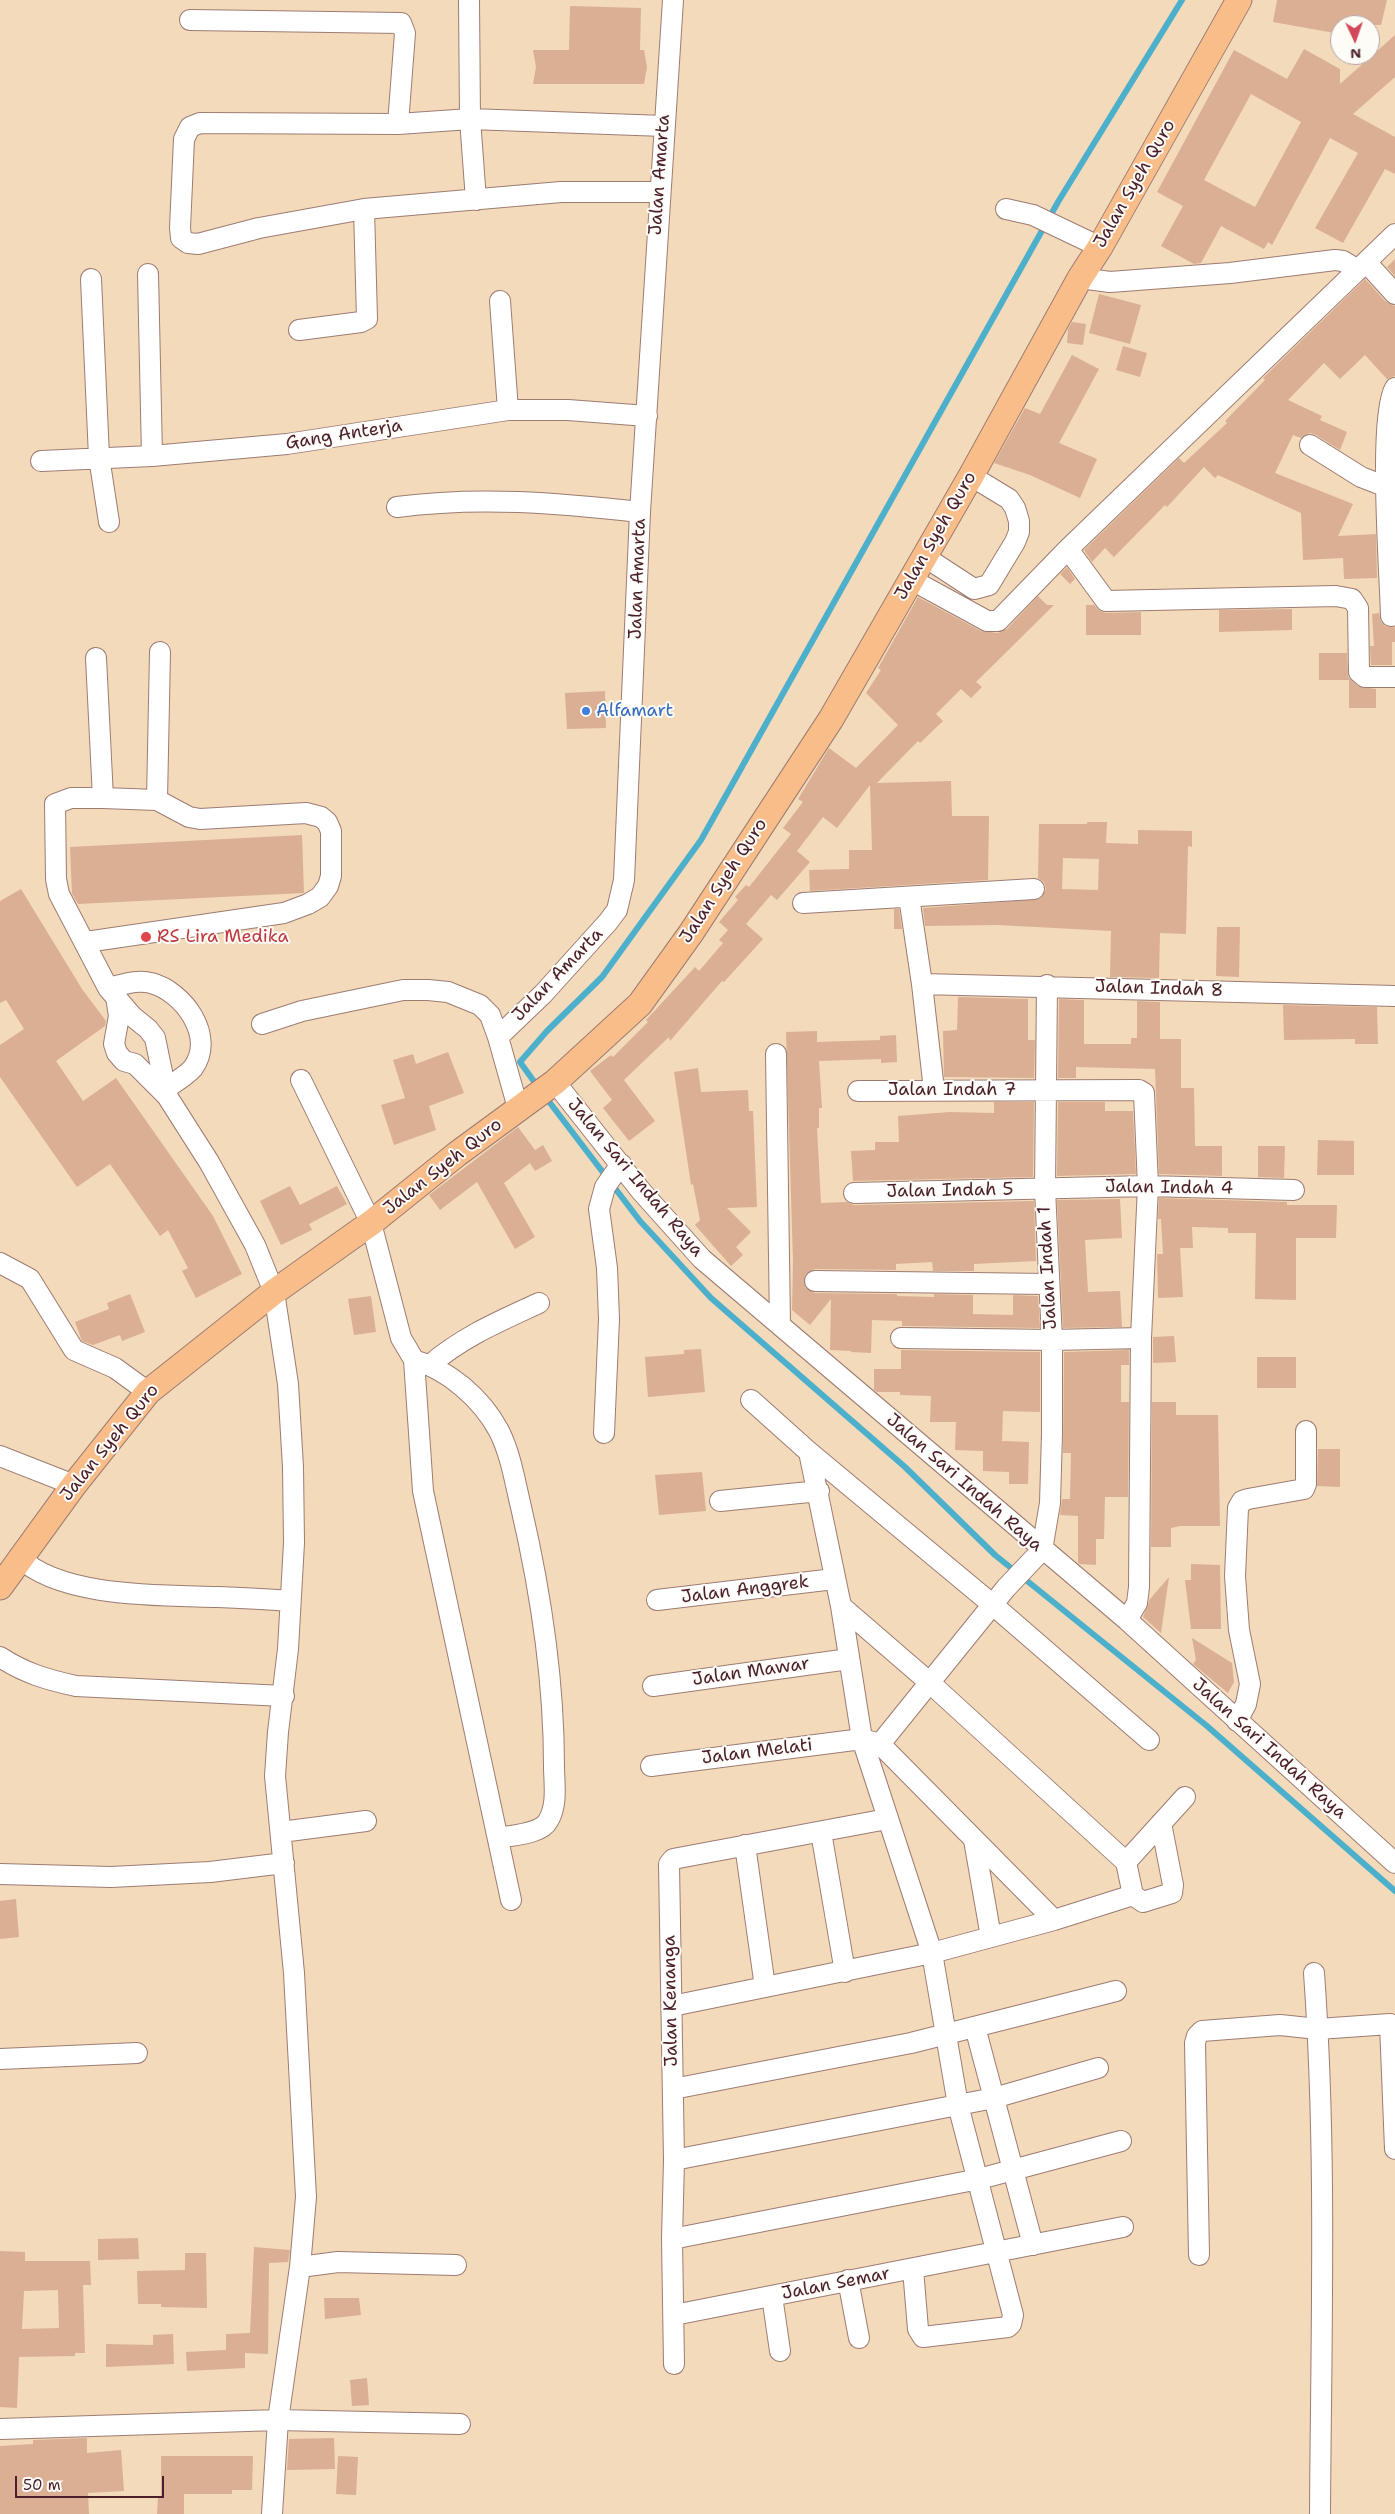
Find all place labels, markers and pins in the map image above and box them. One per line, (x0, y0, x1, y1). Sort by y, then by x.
place label: Alfamart (596, 700, 673, 722)
marker: Alfamart (580, 705, 592, 717)
place label: RS Lira Medika (157, 926, 289, 948)
marker: RS Lira Medika (139, 930, 153, 944)

